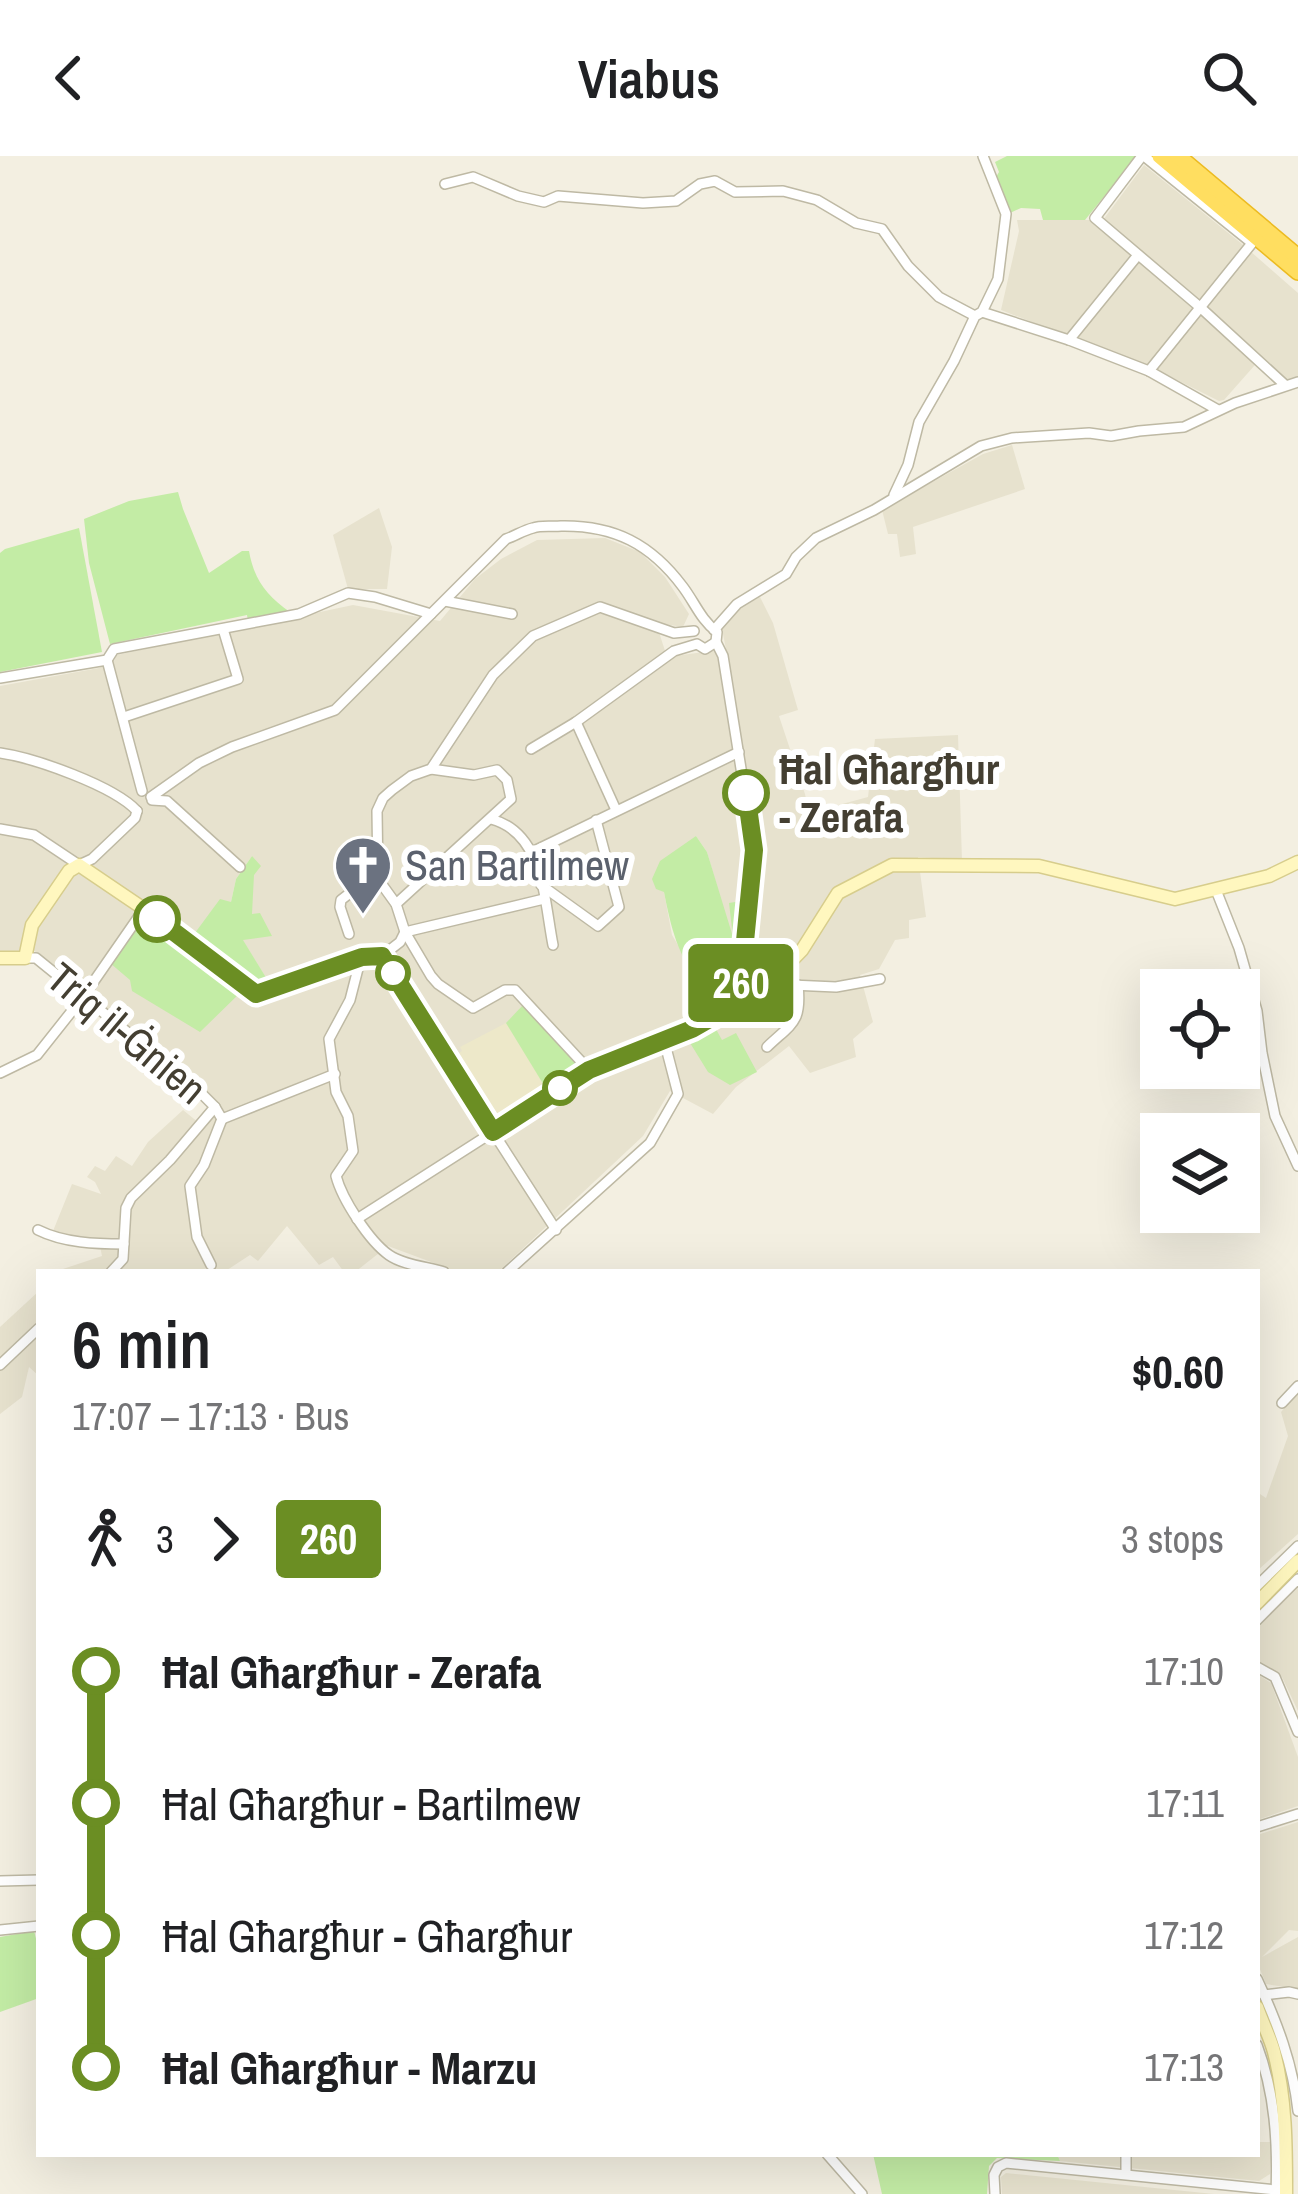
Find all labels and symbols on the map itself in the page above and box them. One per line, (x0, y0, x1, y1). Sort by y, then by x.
place label: Ħal Għargħur - Zerafa (779, 741, 1000, 845)
marker: Ħal Għargħur - Zerafa (724, 771, 768, 815)
church icon: San Bartilmew (332, 834, 394, 916)
place label: San Bartilmew (405, 837, 629, 893)
unlabelled marker (135, 897, 179, 941)
line badge: 260 (672, 944, 810, 1022)
street label: Triq il-Ġnien (35, 950, 219, 1116)
unlabelled marker (377, 957, 409, 989)
unlabelled marker (544, 1072, 576, 1104)

